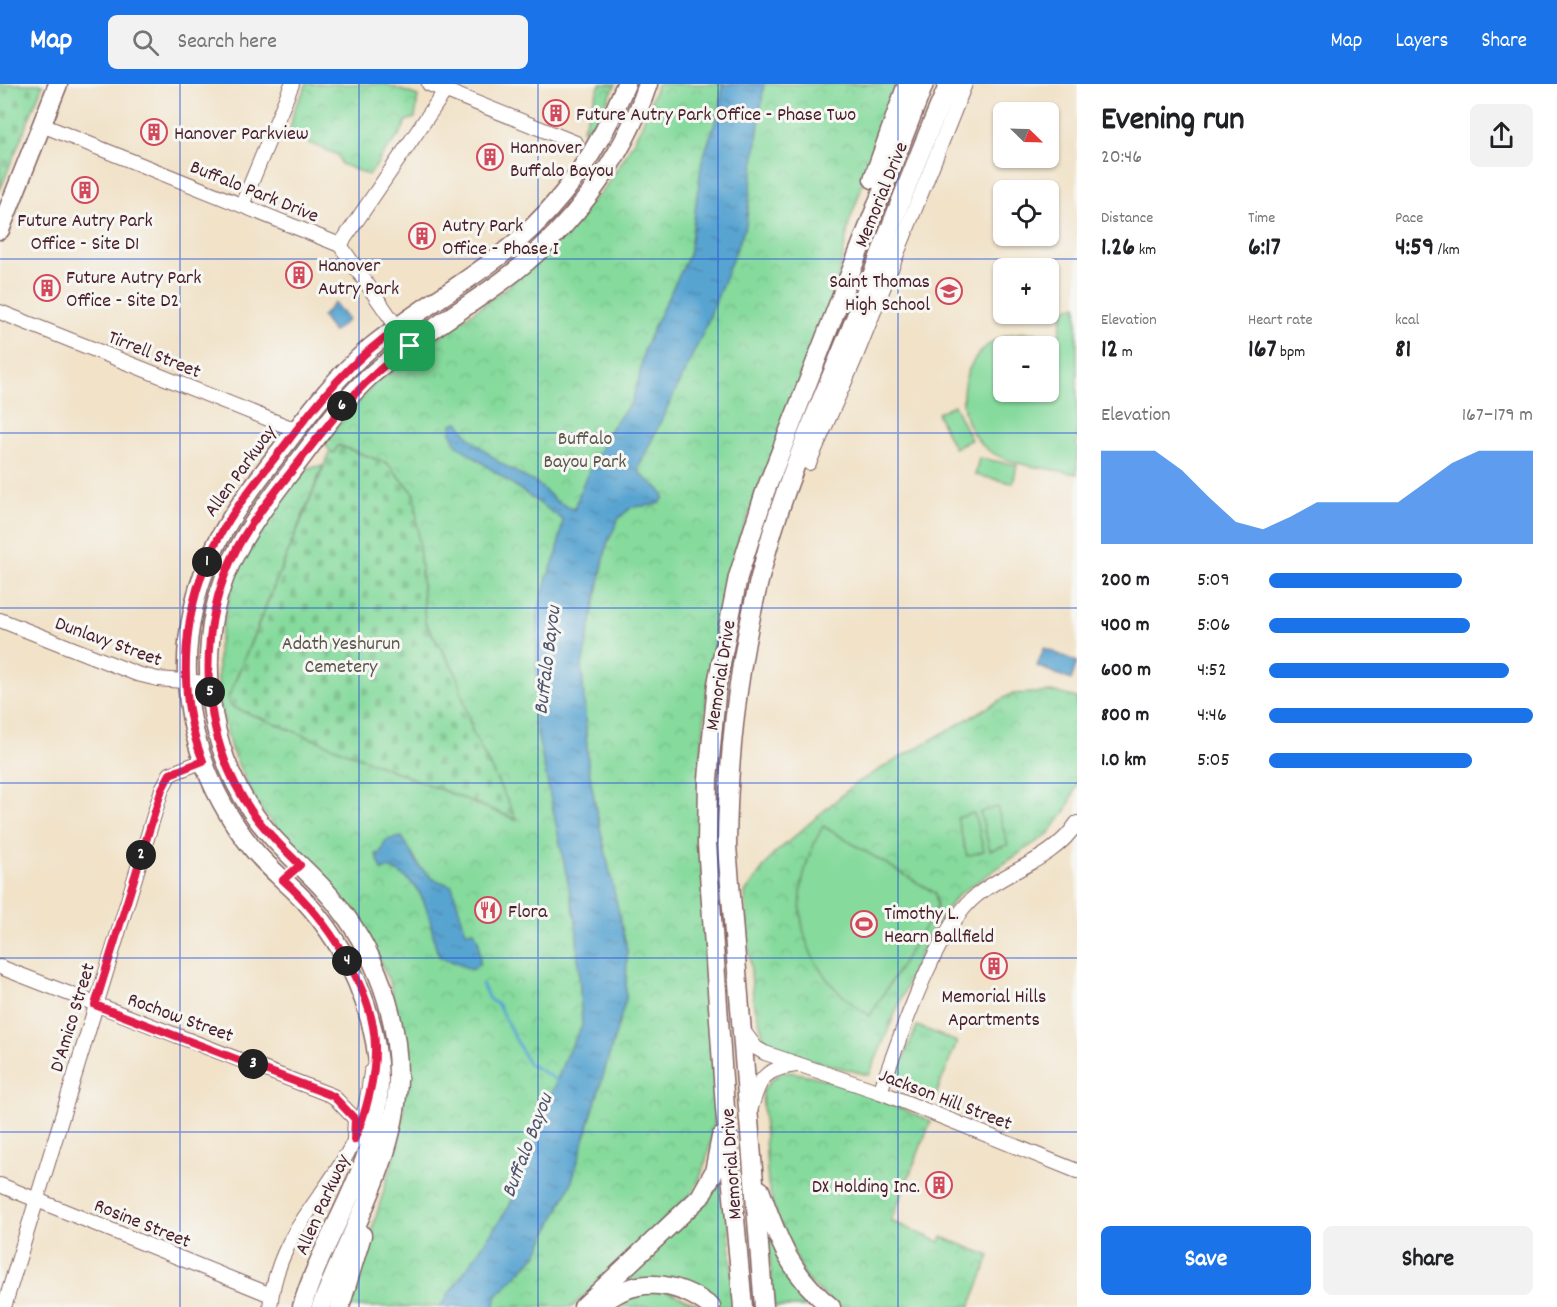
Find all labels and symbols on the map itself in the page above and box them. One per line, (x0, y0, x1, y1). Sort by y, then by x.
building icon: Future Autry Park Office - Phase Two (541, 98, 571, 128)
place label: Future Autry Park Office - Phase Two (576, 102, 856, 130)
north arrow (993, 102, 1059, 168)
building icon: Hanover Parkview (139, 117, 169, 147)
place label: Hanover Parkview (174, 121, 309, 149)
place label: Hannover Buffalo Bayou (510, 135, 614, 186)
street label: Memorial Drive (849, 138, 917, 252)
building icon: Hannover Buffalo Bayou (475, 142, 505, 172)
street label: Buffalo Park Drive (185, 154, 323, 231)
building icon: Future Autry Park Office - Site D1 (70, 175, 100, 205)
place label: Future Autry Park Office - Site D1 (17, 208, 153, 259)
place label: Autry Park Office - Phase I (442, 213, 559, 264)
building icon: Autry Park Office - Phase I (407, 221, 437, 251)
place label: Hanover Autry Park (318, 253, 399, 304)
building icon: Hanover Autry Park (284, 260, 314, 290)
place label: Future Autry Park Office - Site D2 (66, 265, 201, 316)
place label: Saint Thomas High School (829, 269, 930, 320)
building icon: Future Autry Park Office - Site D2 (32, 273, 62, 303)
school or university icon: Saint Thomas High School (934, 276, 964, 306)
pin (384, 320, 435, 371)
street label: Tirrell Street (103, 324, 205, 387)
pin: 6 (327, 391, 357, 421)
street label: Allen Parkway (199, 419, 285, 523)
park label: Buffalo Bayou Park (543, 426, 627, 477)
pin: 1 (192, 547, 222, 577)
water label: Buffalo Bayou (527, 603, 571, 716)
street label: Dunlavy Street (51, 611, 165, 675)
street label: Memorial Drive (699, 618, 745, 733)
park label: Adath Yeshurun Cemetery (282, 631, 400, 682)
pin: 5 (195, 677, 225, 707)
pin: 2 (126, 840, 156, 870)
restaurant icon: Flora (473, 895, 503, 925)
place label: Flora (508, 899, 548, 927)
place label: Timothy L. Hearn Ballfield (884, 901, 994, 952)
sports icon: Timothy L. Hearn Ballfield (849, 909, 879, 939)
pin: 4 (332, 946, 362, 976)
building icon: Memorial Hills Apartments (979, 951, 1009, 981)
street label: D'Amico Street (44, 960, 104, 1076)
place label: Memorial Hills Apartments (942, 984, 1046, 1035)
street label: Rochow Street (123, 987, 237, 1051)
pin: 3 (238, 1049, 268, 1079)
street label: Jackson Hill Street (874, 1063, 1016, 1139)
water label: Buffalo Bayou (495, 1088, 563, 1202)
street label: Memorial Drive (715, 1107, 751, 1220)
street label: Allen Parkway (289, 1150, 359, 1260)
building icon: DX Holding Inc. (924, 1170, 954, 1200)
place label: DX Holding Inc. (812, 1174, 920, 1202)
street label: Rosine Street (89, 1193, 194, 1257)

